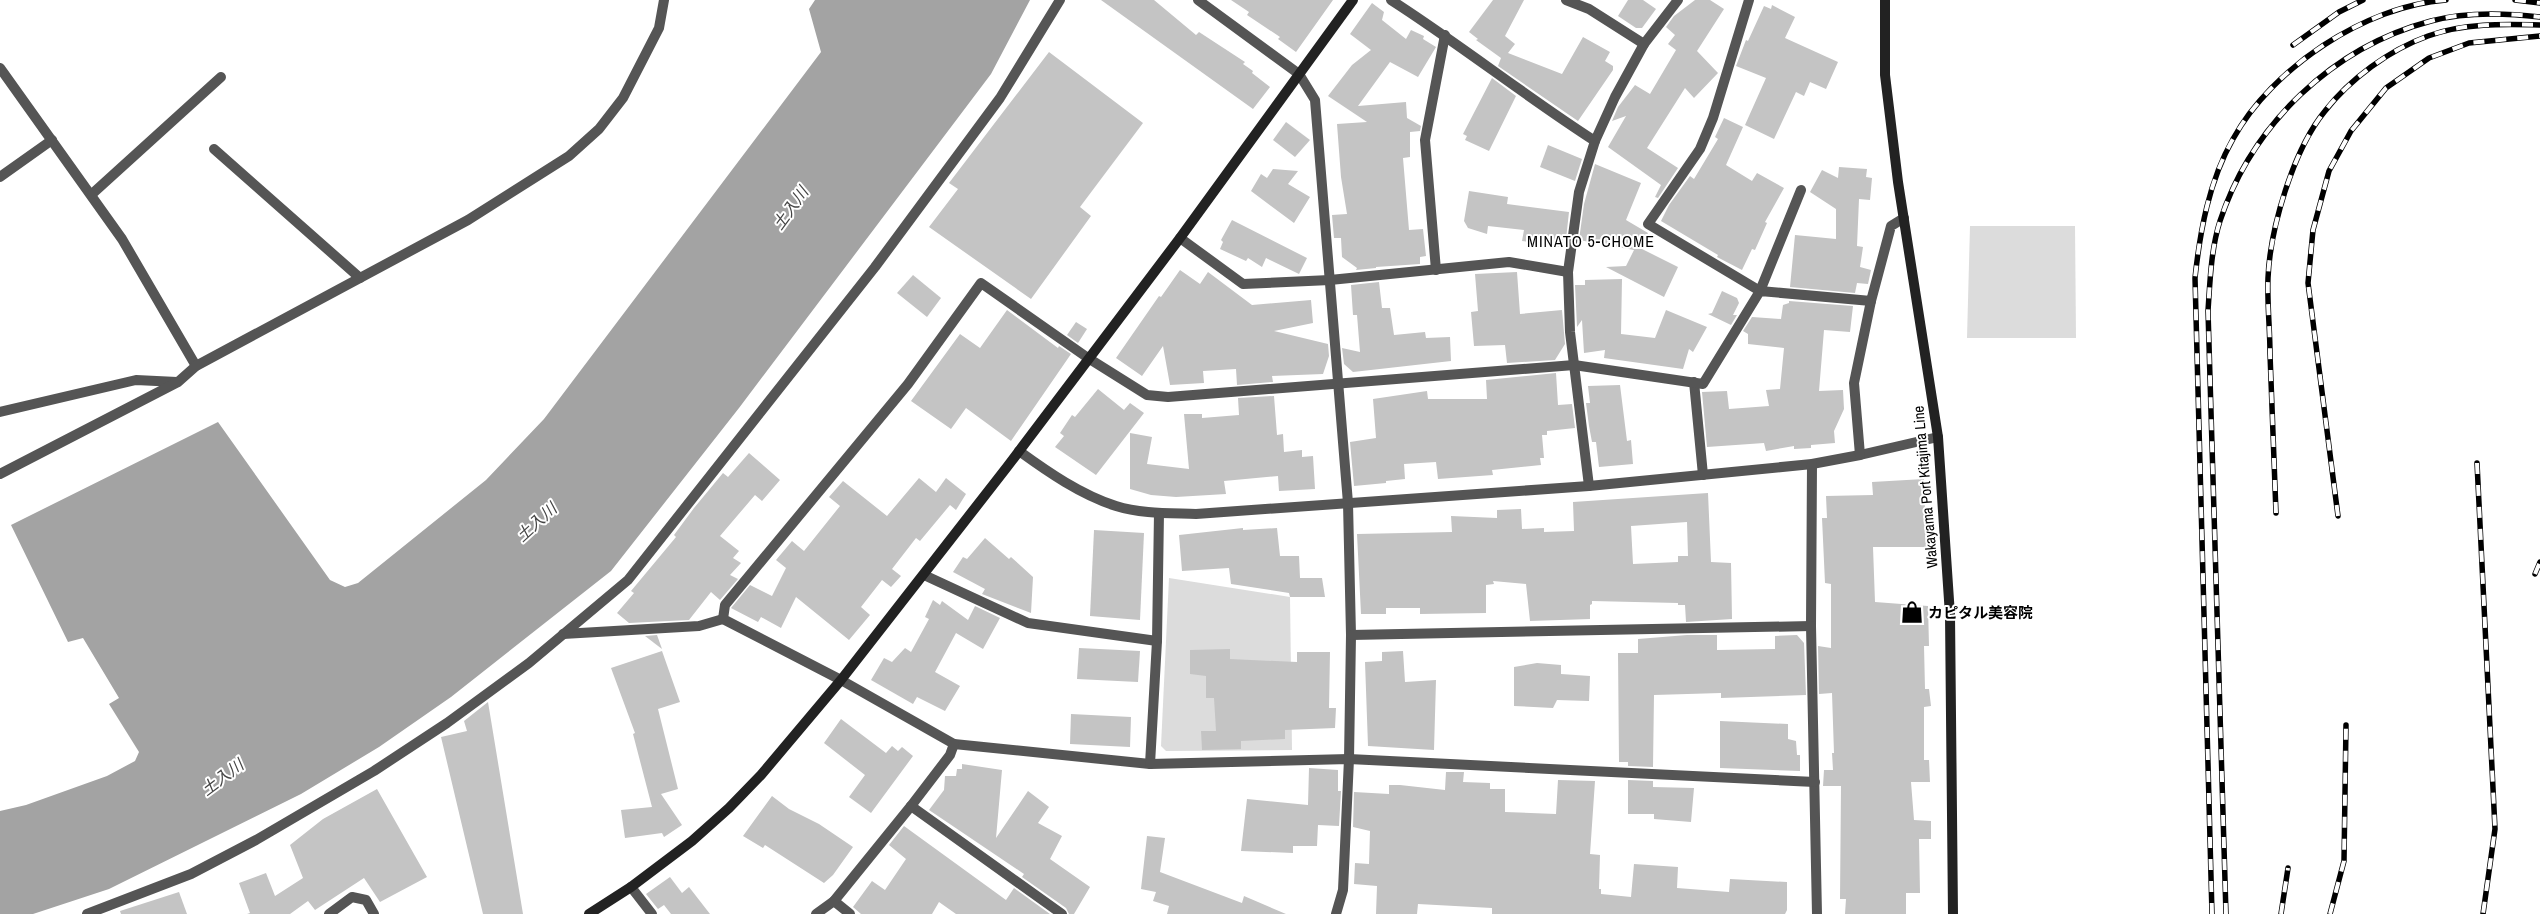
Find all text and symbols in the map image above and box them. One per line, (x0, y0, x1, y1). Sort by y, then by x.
water label: 土入川 (767, 181, 814, 234)
district label: MINATO 5-CHOME (1527, 230, 1655, 252)
street label: Wakayama Port Kitajima Line (1907, 405, 1943, 569)
water label: 土入川 (511, 496, 563, 546)
shop icon: カピタル美容院 (1899, 599, 1925, 625)
place label: カピタル美容院 (1928, 602, 2033, 623)
water label: 土入川 (196, 753, 249, 800)

